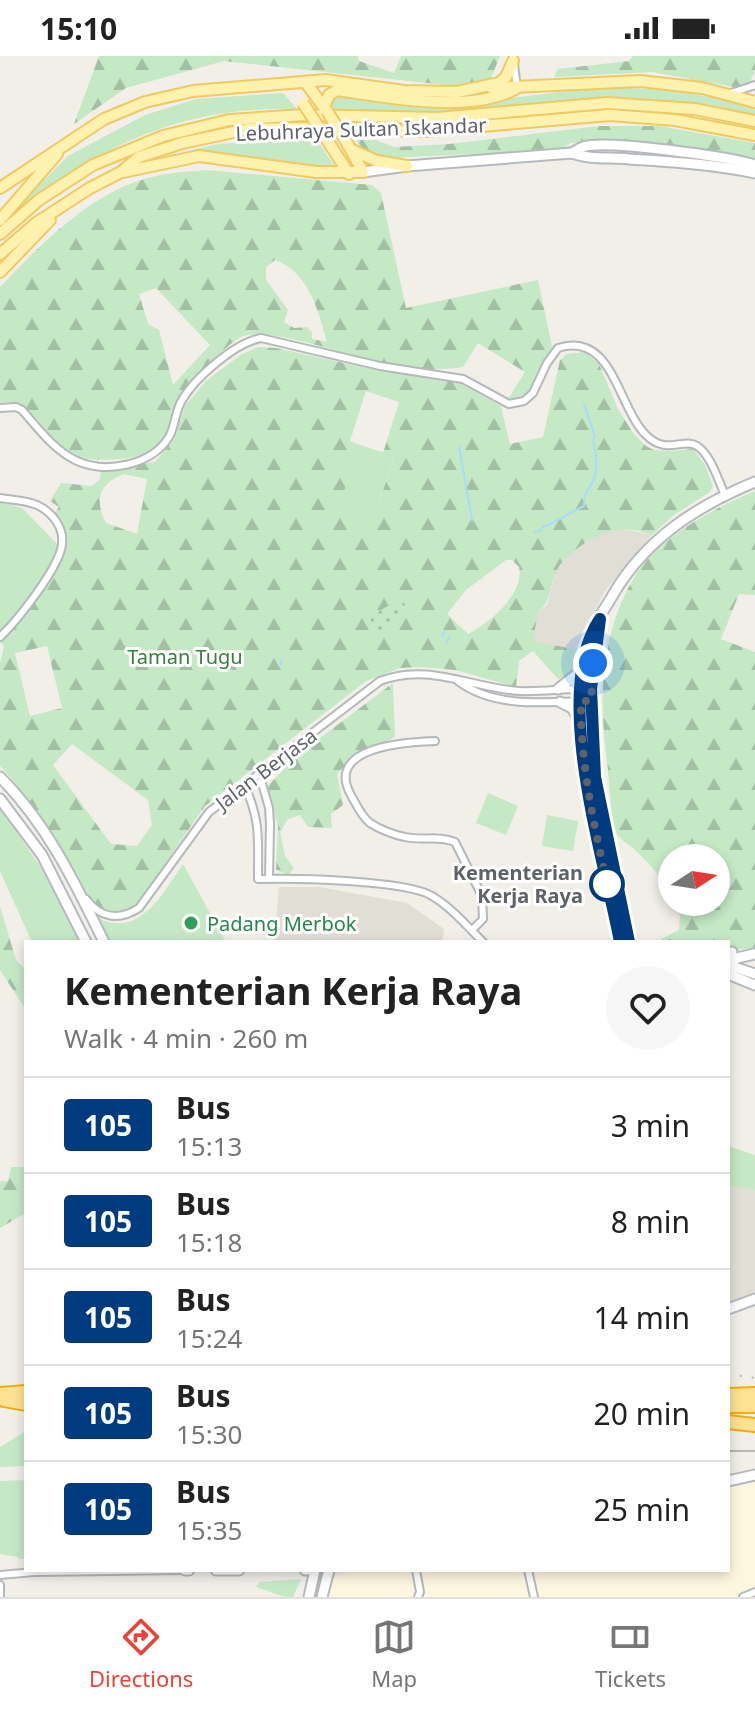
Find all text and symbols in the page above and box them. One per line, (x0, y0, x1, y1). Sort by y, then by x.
text: 15:10 (40, 8, 117, 49)
street label: Lebuhraya Sultan Iskandar (235, 111, 487, 147)
park label: Taman Tugu (127, 643, 243, 670)
your location (573, 643, 613, 683)
street label: Jalan Berjasa (208, 722, 322, 817)
north arrow (658, 844, 730, 916)
map controls (658, 844, 730, 916)
place label: Kementerian Kerja Raya (453, 859, 583, 909)
marker: Kementerian Kerja Raya (590, 867, 624, 901)
place label: Padang Merbok (207, 910, 357, 937)
marker: Padang Merbok (182, 914, 200, 932)
text: Kementerian Kerja Raya (64, 964, 522, 1016)
button: heart (606, 966, 690, 1050)
text: Walk · 4 min · 260 m (64, 1020, 308, 1056)
text: Bus (176, 1087, 231, 1128)
text: 3 min (611, 1105, 690, 1146)
text: 105 (84, 1106, 132, 1144)
text: 15:13 (176, 1128, 242, 1164)
text: Bus (176, 1183, 231, 1224)
text: 8 min (611, 1201, 690, 1242)
text: 105 (84, 1202, 132, 1240)
text: 15:18 (176, 1224, 242, 1260)
text: Bus (176, 1279, 231, 1320)
text: 14 min (594, 1297, 690, 1338)
text: 105 (84, 1298, 132, 1336)
text: 15:24 (176, 1320, 242, 1356)
text: Bus (176, 1375, 231, 1416)
text: 20 min (594, 1393, 690, 1434)
text: 105 (84, 1394, 132, 1432)
text: 15:30 (176, 1416, 242, 1452)
text: Bus (176, 1471, 231, 1512)
text: 25 min (594, 1489, 690, 1530)
text: 105 (84, 1490, 132, 1528)
text: 15:35 (176, 1512, 242, 1548)
tab: Directions (89, 1615, 193, 1693)
tab: Map (371, 1615, 417, 1693)
tab: Tickets (595, 1615, 666, 1693)

